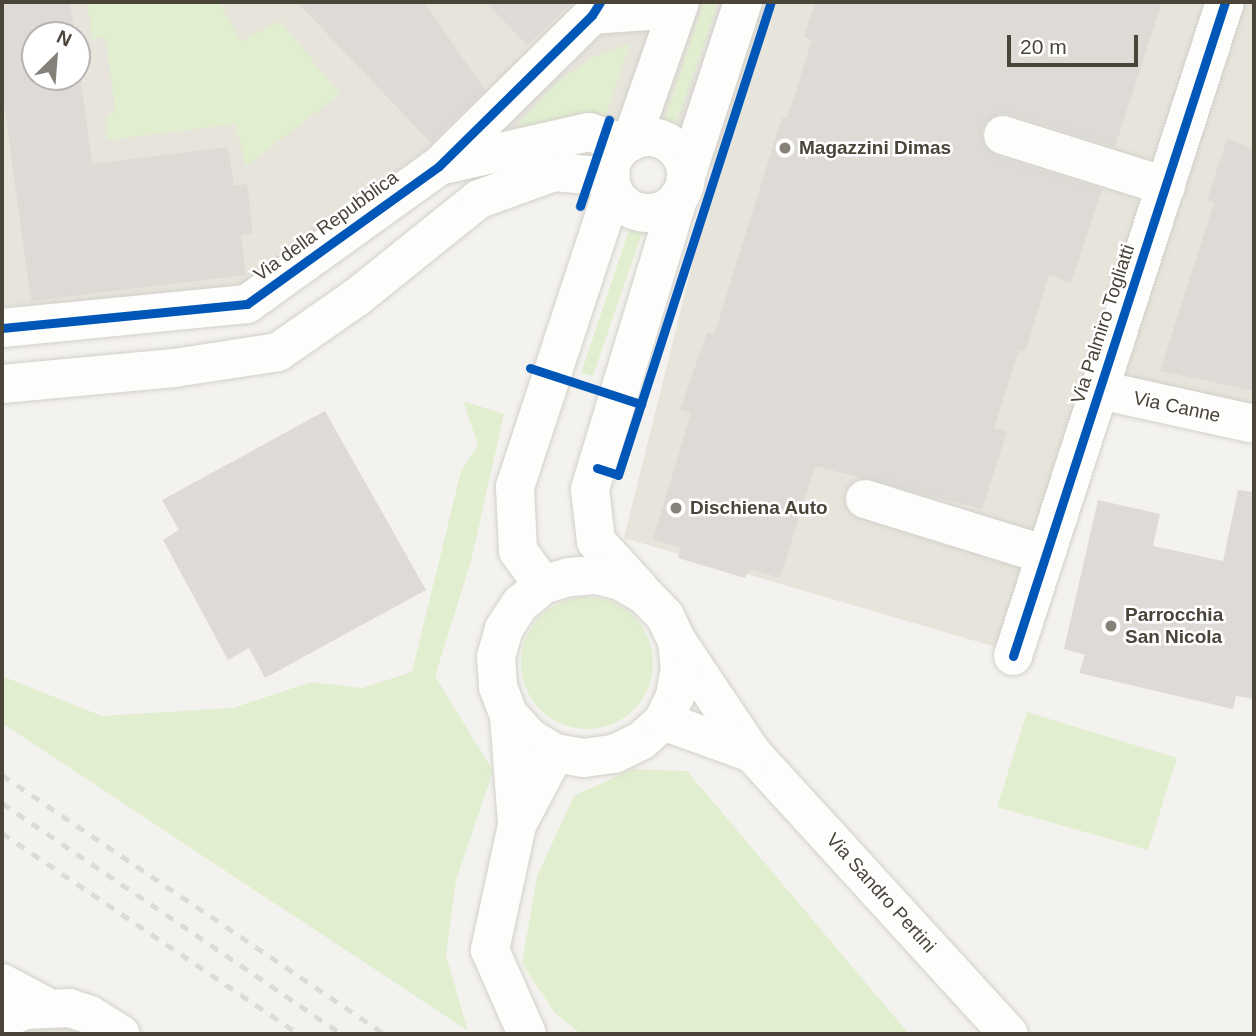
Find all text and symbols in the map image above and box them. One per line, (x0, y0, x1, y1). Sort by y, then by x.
north arrow (21, 21, 91, 91)
scale bar (1011, 21, 1142, 65)
text: N (54, 26, 75, 51)
text: 20 m (1020, 35, 1067, 58)
place label: Magazzini Dimas (799, 137, 951, 159)
marker: Magazzini Dimas (777, 140, 793, 156)
street label: Via della Repubblica (249, 166, 403, 286)
street label: Via Palmiro Togliatti (1066, 241, 1140, 407)
street label: Via Canne (1131, 387, 1223, 427)
place label: Dischiena Auto (690, 497, 828, 519)
marker: Dischiena Auto (668, 500, 684, 516)
place label: Parrocchia San Nicola (1125, 604, 1223, 648)
marker: Parrocchia San Nicola (1103, 618, 1119, 634)
street label: Via Sandro Pertini (821, 829, 941, 957)

